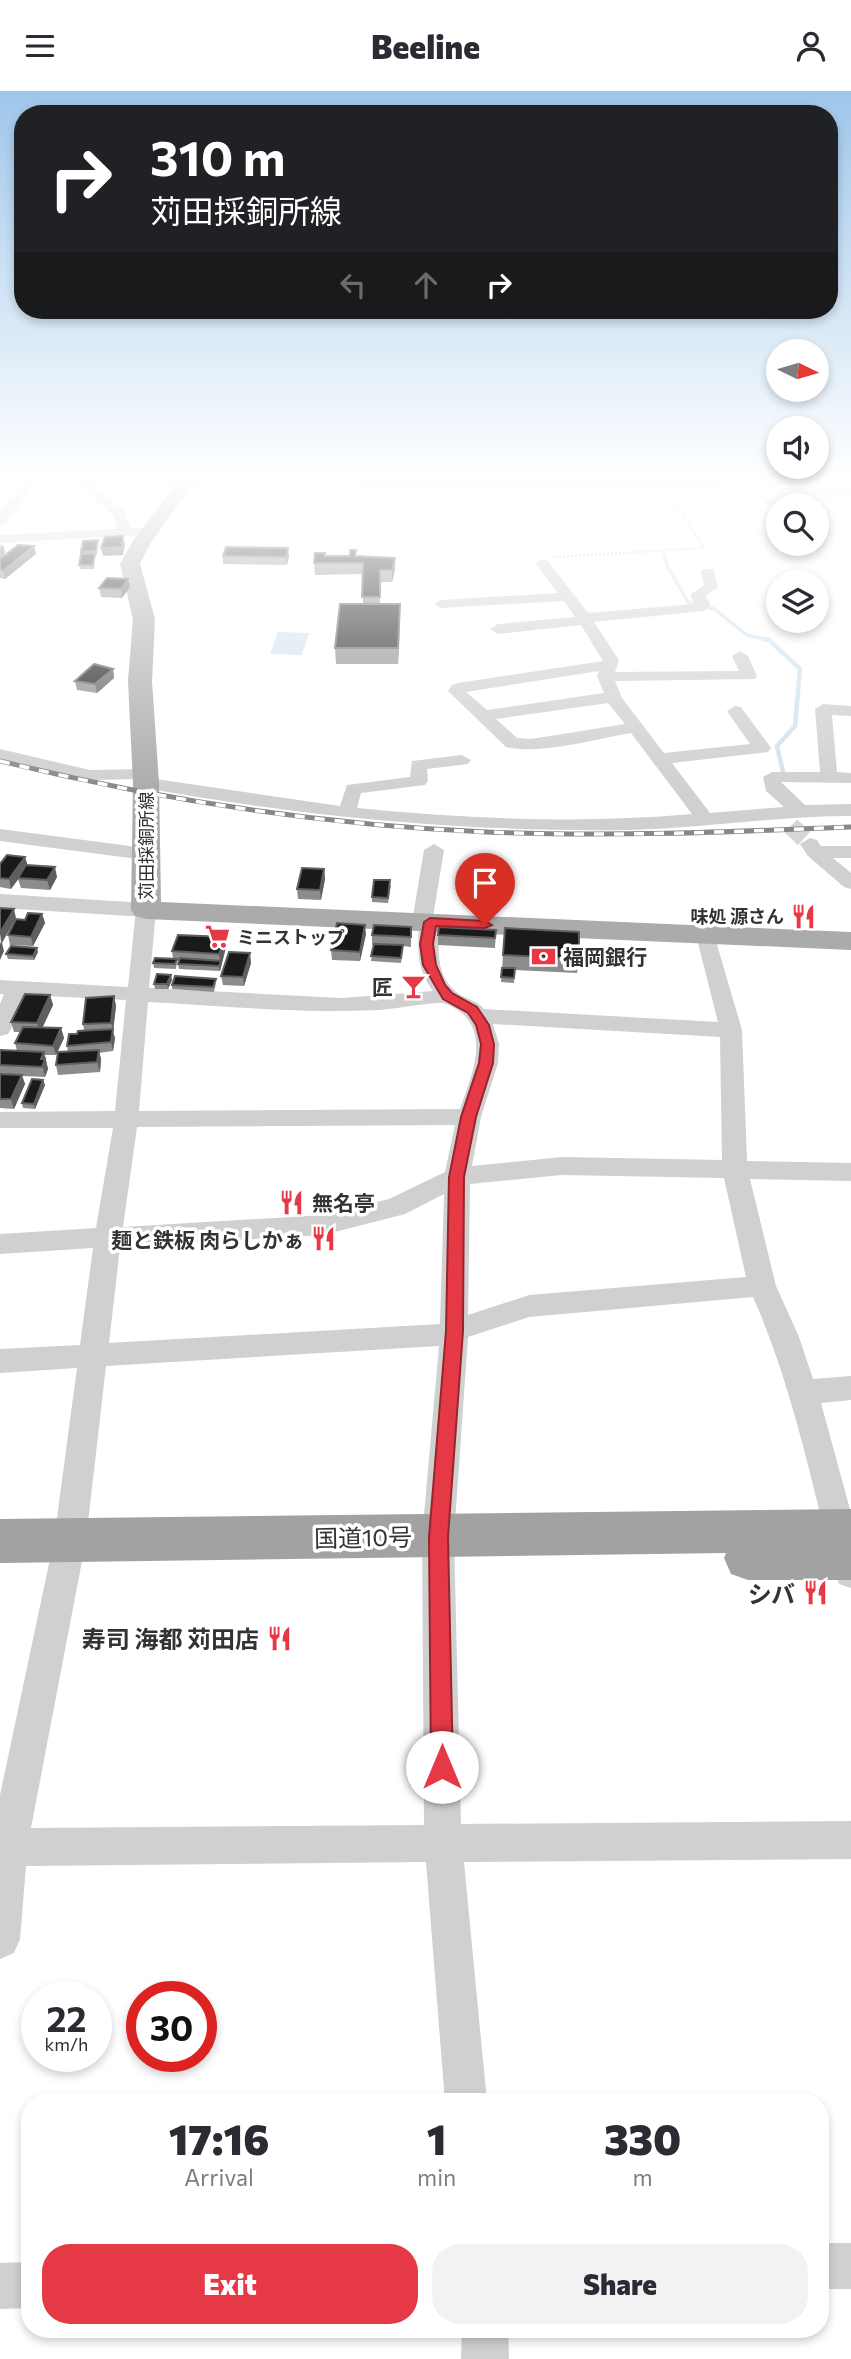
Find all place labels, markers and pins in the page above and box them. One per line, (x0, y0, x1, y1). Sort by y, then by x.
pin (455, 853, 515, 925)
restaurant icon: 味処 源さん (790, 902, 818, 930)
place label: 味処 源さん (691, 905, 784, 927)
supermarket icon: ミニストップ (203, 923, 231, 951)
place label: ミニストップ (237, 926, 345, 948)
bank icon: 福岡銀行 (529, 942, 557, 970)
place label: 福岡銀行 (563, 944, 647, 969)
bar icon: 匠 (399, 972, 427, 1000)
place label: 匠 (372, 974, 393, 999)
restaurant icon: 無名亭 (278, 1188, 306, 1216)
place label: 無名亭 (312, 1190, 375, 1215)
restaurant icon: 麺と鉄板 肉らしかぁ (310, 1225, 338, 1253)
place label: 麺と鉄板 肉らしかぁ (111, 1227, 304, 1252)
place label: シバ (748, 1579, 795, 1608)
restaurant icon: シバ (801, 1579, 829, 1607)
place label: 寿司 海都 苅田店 (82, 1624, 259, 1653)
restaurant icon: 寿司 海都 苅田店 (265, 1624, 293, 1652)

